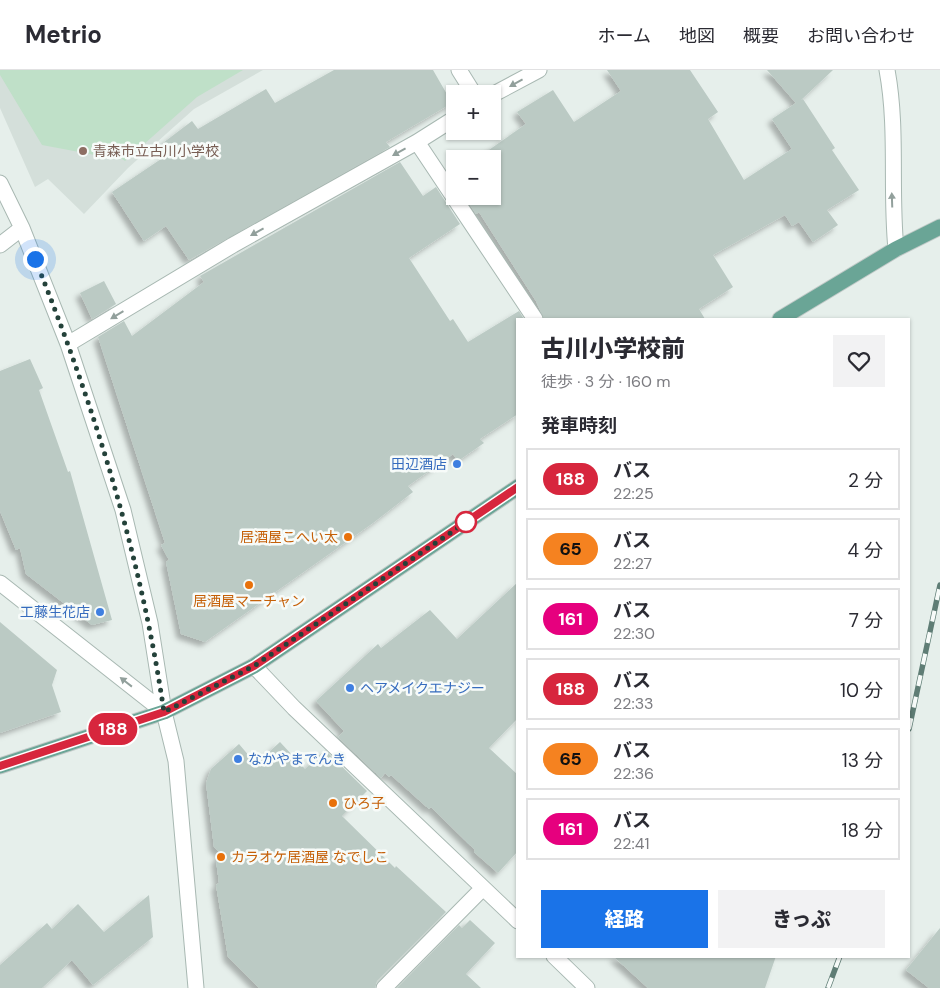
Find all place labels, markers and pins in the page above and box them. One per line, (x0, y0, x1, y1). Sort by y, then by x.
place label: 青森市立古川小学校 (93, 142, 219, 160)
marker: 青森市立古川小学校 (77, 145, 89, 157)
place label: 田辺酒店 (391, 455, 447, 473)
marker: 田辺酒店 (451, 458, 463, 470)
unlabelled marker (455, 511, 477, 533)
place label: 居酒屋こへい太 (240, 528, 338, 546)
marker: 居酒屋こへい太 (342, 531, 354, 543)
marker: 居酒屋マーチャン (243, 579, 255, 591)
place label: 居酒屋マーチャン (193, 592, 305, 610)
place label: 工藤生花店 (20, 603, 90, 621)
marker: 工藤生花店 (94, 606, 106, 618)
place label: ヘアメイクエナジー (360, 679, 485, 697)
marker: ヘアメイクエナジー (344, 682, 356, 694)
place label: なかやまでんき (248, 750, 346, 768)
marker: なかやまでんき (232, 753, 244, 765)
place label: ひろ子 (343, 794, 385, 812)
marker: ひろ子 (327, 797, 339, 809)
place label: カラオケ居酒屋 なでしこ (231, 848, 389, 866)
marker: カラオケ居酒屋 なでしこ (215, 851, 227, 863)

